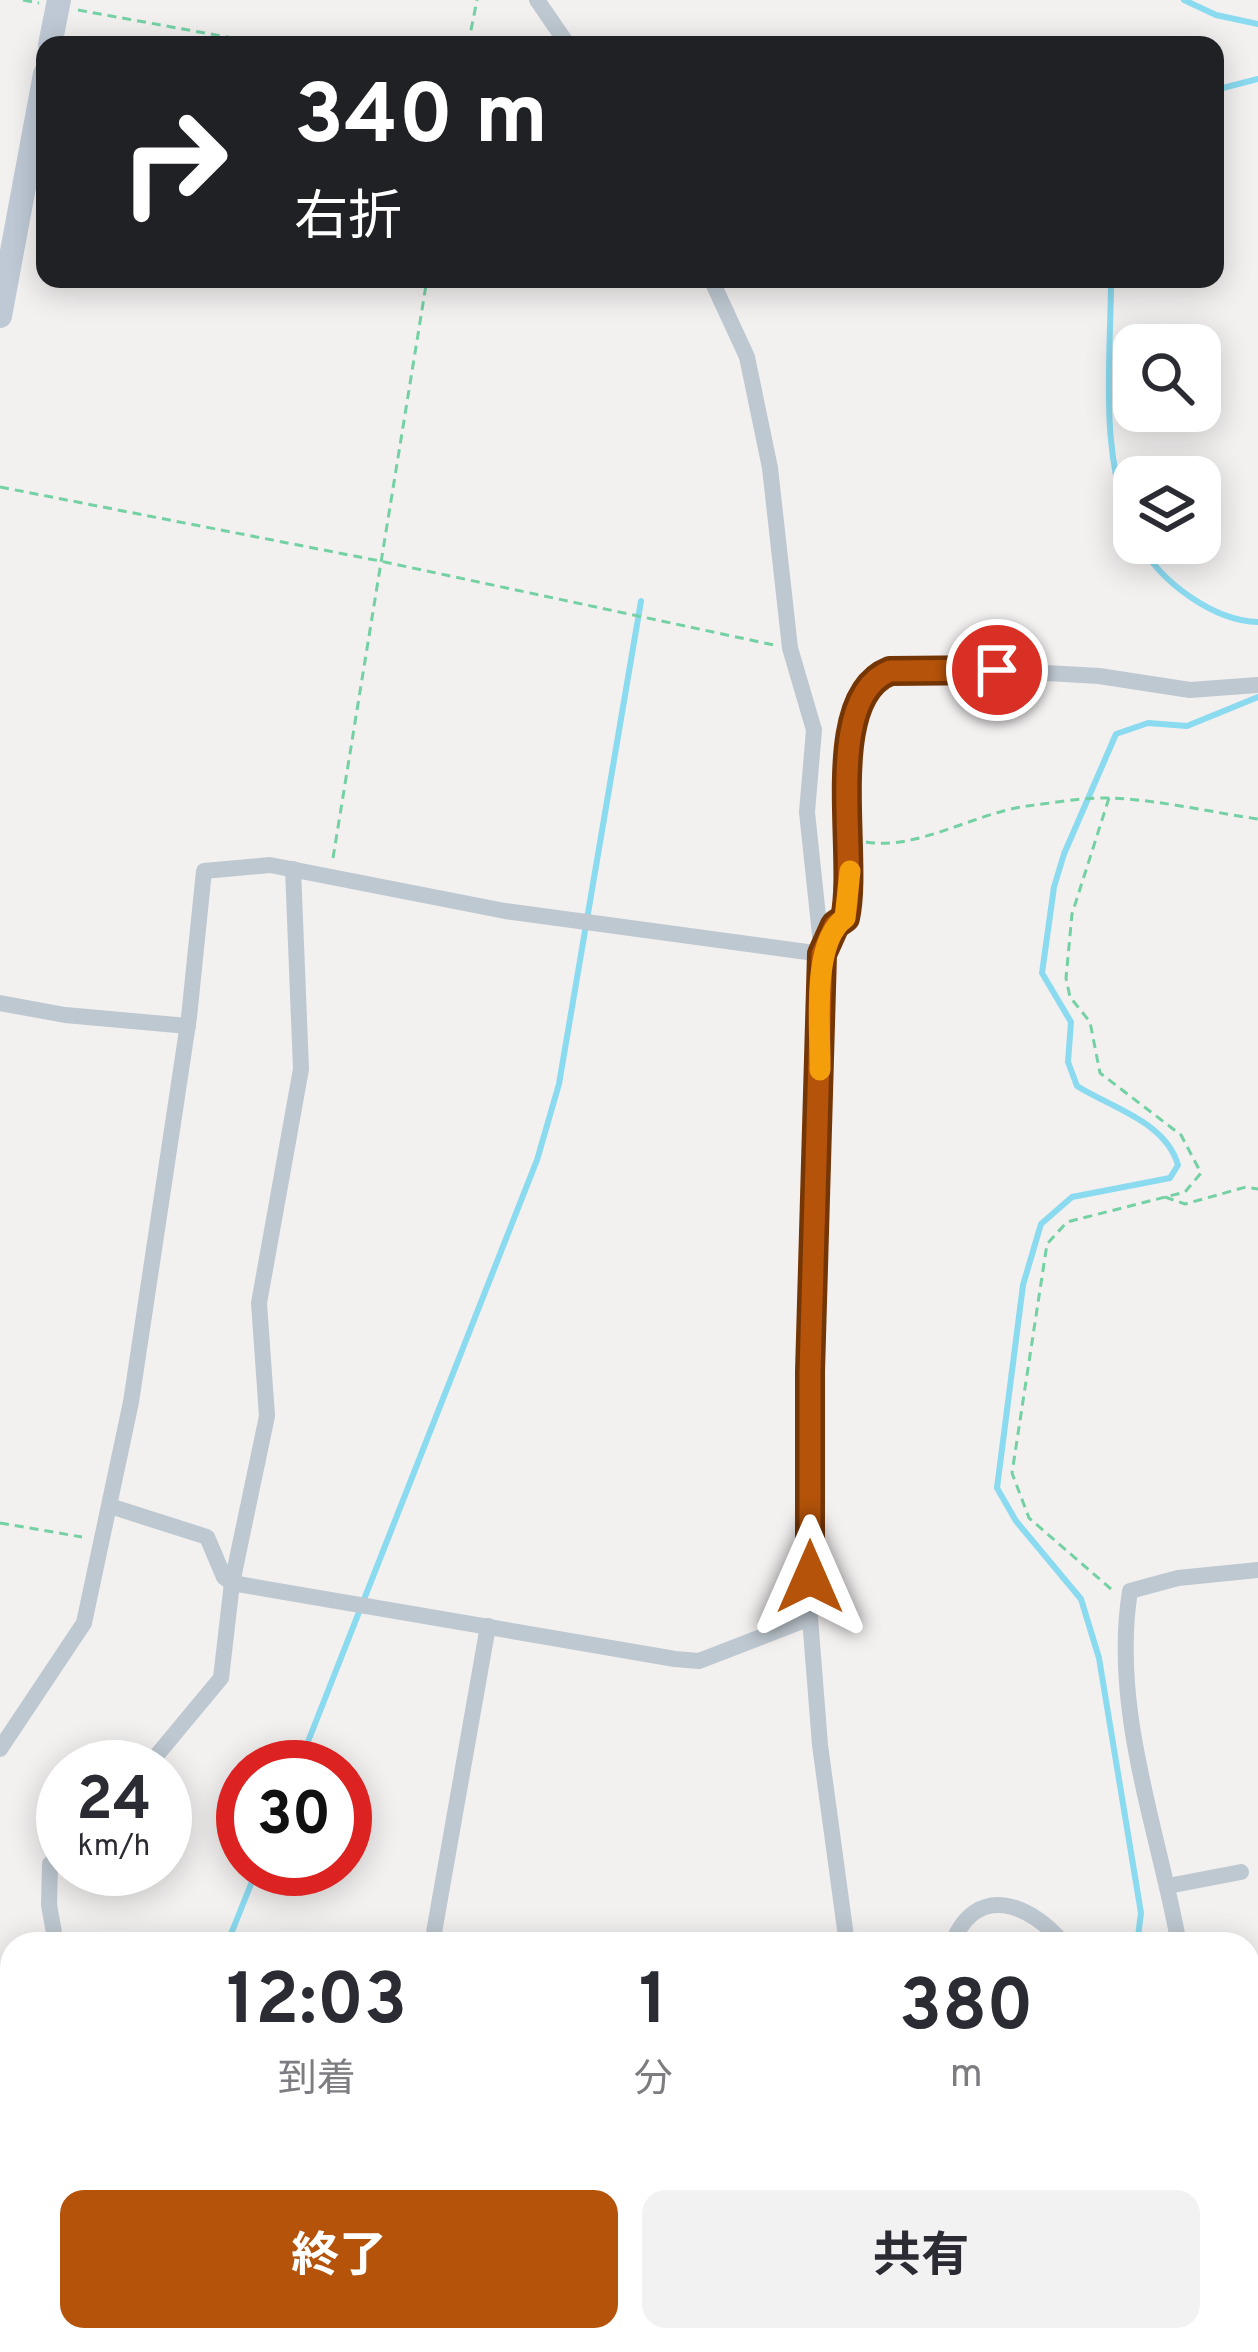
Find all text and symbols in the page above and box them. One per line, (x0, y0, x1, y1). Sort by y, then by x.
text: 340 m (294, 67, 548, 173)
icon: right (96, 84, 252, 240)
text: 右折 (294, 186, 402, 255)
map controls (1113, 324, 1221, 564)
button: search (1113, 324, 1221, 432)
button: layers (1113, 456, 1221, 564)
pin (946, 619, 1048, 721)
icon: arrive (964, 637, 1030, 703)
position arrow (747, 1514, 873, 1640)
speed limit sign: 30 (216, 1740, 372, 1896)
text: 24 (76, 1765, 152, 1841)
text: km/h (78, 1829, 150, 1866)
text: 12:03 (226, 1958, 407, 2050)
text: 1 (639, 1958, 667, 2050)
text: 380 (899, 1964, 1034, 2056)
text: m (950, 2052, 983, 2101)
text: 到着 (278, 2057, 356, 2106)
text: 分 (634, 2057, 673, 2106)
button: 終了 (60, 2190, 618, 2328)
button: 共有 (642, 2190, 1200, 2328)

